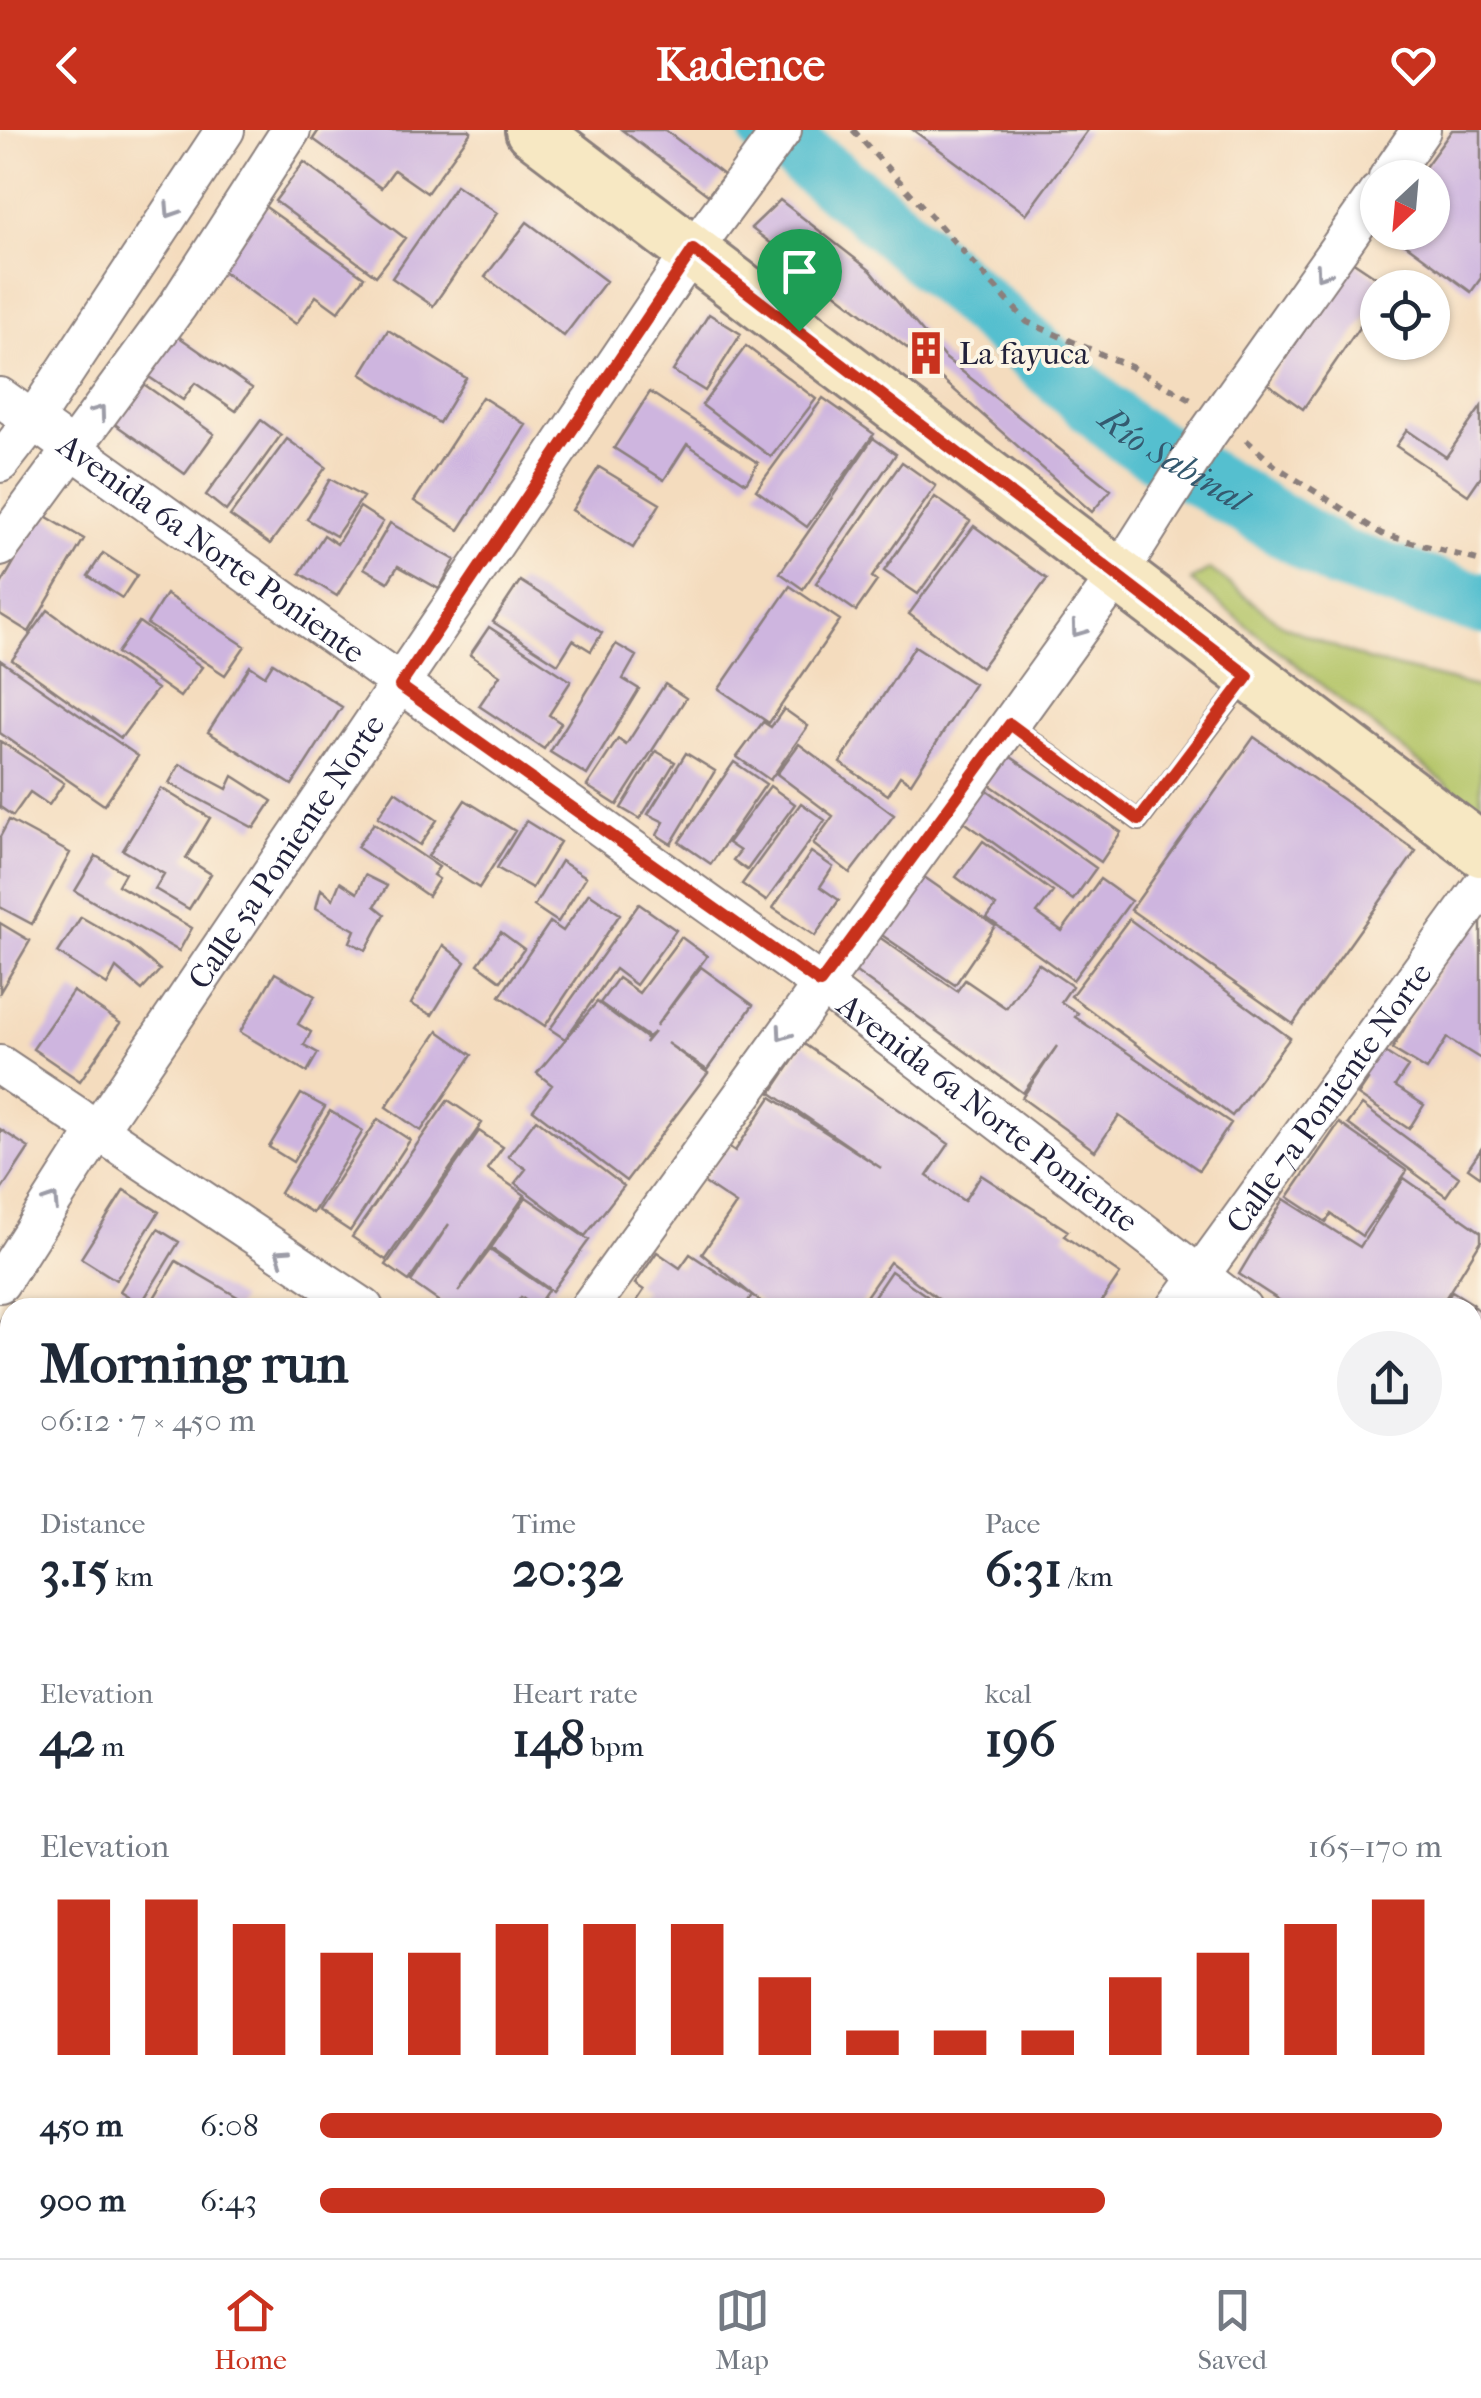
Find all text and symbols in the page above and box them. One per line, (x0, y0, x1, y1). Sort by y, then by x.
icon: back (40, 38, 95, 93)
icon: heart (1386, 38, 1441, 93)
text: Kadence (656, 39, 825, 92)
north arrow (1360, 160, 1450, 250)
map controls (1360, 160, 1450, 360)
one-way arrow (165, 201, 184, 219)
pin (757, 229, 842, 332)
icon: arrive (772, 244, 827, 299)
one-way arrow (1316, 261, 1334, 280)
button: locate (1360, 270, 1450, 360)
building icon: La fayuca (902, 329, 950, 377)
place label: La fayuca (959, 335, 1090, 372)
water label: Río Sabinal (1090, 397, 1258, 523)
one-way arrow (87, 405, 104, 423)
street label: Avenida 6a Norte Poniente (49, 425, 372, 671)
one-way arrow (1072, 619, 1089, 637)
street label: Calle 5a Poniente Norte (181, 707, 393, 996)
street label: Calle 7a Poniente Norte (1219, 955, 1440, 1240)
street label: Avenida 6a Norte Poniente (829, 985, 1145, 1240)
one-way arrow (777, 1023, 795, 1041)
one-way arrow (40, 1194, 59, 1212)
one-way arrow (275, 1248, 293, 1267)
button: share (1337, 1331, 1442, 1436)
text: Morning run (40, 1332, 348, 1396)
text: 06:12 · 7 × 450 m (40, 1402, 255, 1439)
text: Distance (40, 1507, 145, 1540)
text: Time (512, 1507, 576, 1540)
text: Pace (985, 1507, 1040, 1540)
text: 3.15 (40, 1540, 109, 1599)
text: 20:32 (512, 1540, 624, 1599)
text: 6:31 (985, 1540, 1062, 1599)
text: km (109, 1560, 153, 1593)
text: /km (1062, 1560, 1113, 1593)
text: Elevation (40, 1677, 153, 1710)
text: Heart rate (512, 1677, 638, 1710)
text: kcal (985, 1677, 1032, 1710)
text: 42 (40, 1710, 95, 1769)
text: 148 (512, 1710, 585, 1769)
text: 196 (985, 1710, 1056, 1769)
text: m (95, 1730, 125, 1763)
text: bpm (585, 1730, 644, 1763)
text: Elevation (40, 1828, 169, 1865)
text: 165–170 m (1308, 1828, 1442, 1865)
text: 450 m (40, 2107, 123, 2144)
text: 6:08 (200, 2107, 259, 2144)
text: 900 m (40, 2182, 126, 2219)
text: 6:43 (200, 2182, 257, 2219)
tab: Home (214, 2283, 287, 2376)
tab: Map (715, 2283, 770, 2376)
tab: Saved (1198, 2283, 1267, 2376)

